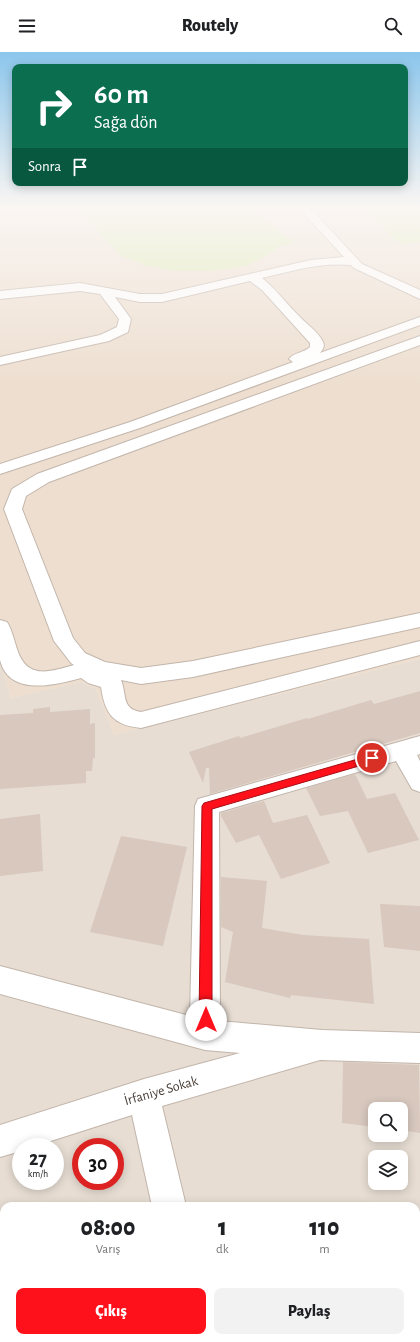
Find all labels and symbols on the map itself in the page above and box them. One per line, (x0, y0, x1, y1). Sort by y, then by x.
pin (355, 741, 389, 775)
position arrow (185, 999, 227, 1041)
street label: İrfaniye Sokak (122, 1071, 200, 1108)
speed limit sign: 30 (72, 1138, 124, 1190)

